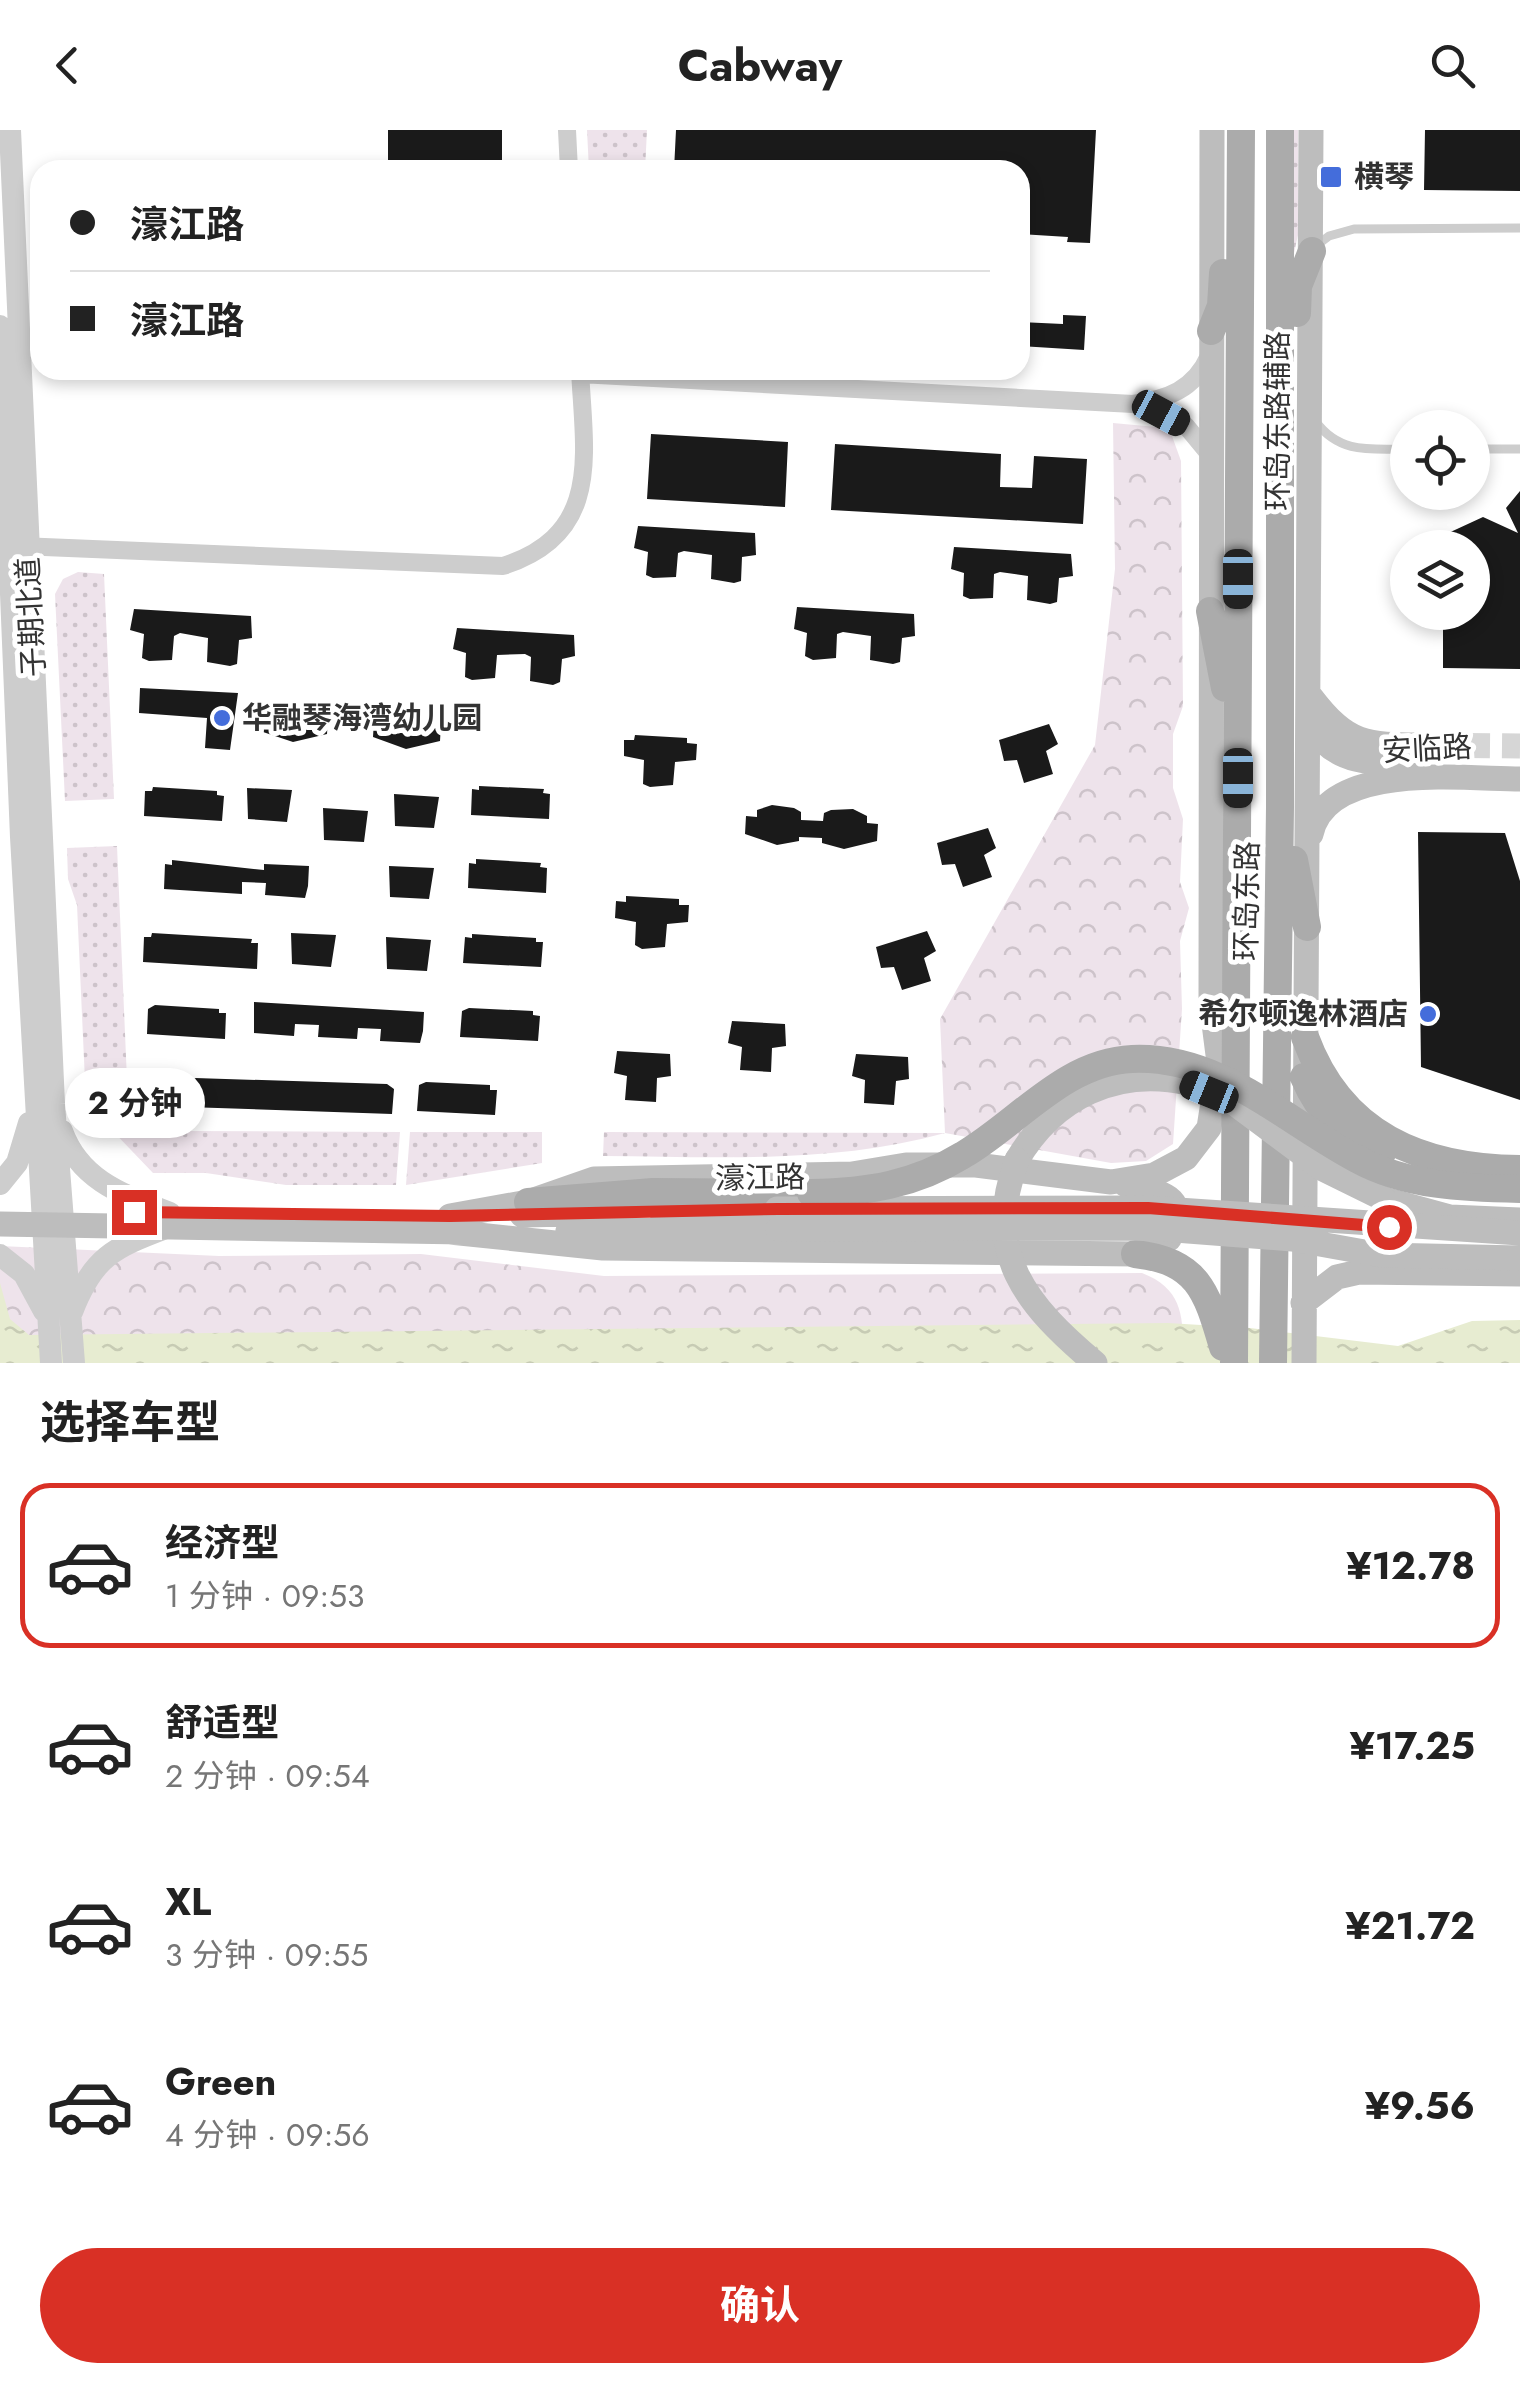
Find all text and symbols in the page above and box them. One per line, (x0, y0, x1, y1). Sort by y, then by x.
text: Cabway (678, 33, 842, 98)
icon: back (40, 38, 95, 93)
icon: search (1425, 38, 1480, 93)
place label: 横琴 (1354, 155, 1414, 198)
marker: 横琴 (1318, 164, 1344, 190)
text: 濠江路 (130, 197, 244, 252)
text: 濠江路 (130, 293, 244, 348)
street label: 环岛东路辅路 (1256, 331, 1299, 511)
car (1127, 386, 1195, 440)
map controls (1390, 410, 1490, 630)
button: locate (1390, 410, 1490, 510)
button: layers (1390, 530, 1490, 630)
car (1223, 549, 1253, 609)
street label: 子期北道 (6, 556, 55, 678)
place label: 华融琴海湾幼儿园 (242, 696, 482, 739)
marker: 华融琴海湾幼儿园 (211, 707, 233, 729)
street label: 安临路 (1381, 725, 1473, 772)
car (1223, 748, 1253, 808)
street label: 环岛东路 (1224, 841, 1269, 961)
place label: 希尔顿逸林酒店 (1198, 992, 1408, 1035)
marker: 希尔顿逸林酒店 (1417, 1003, 1439, 1025)
callout: 2 分钟 (64, 1067, 204, 1137)
car (1176, 1067, 1242, 1117)
text: 2 分钟 (88, 1080, 182, 1126)
street label: 濠江路 (715, 1155, 805, 1200)
route end (112, 1190, 157, 1235)
route start (1367, 1205, 1412, 1250)
text: 选择车型 (40, 1390, 220, 1455)
text: 经济型 (165, 1515, 279, 1570)
icon: car (45, 1521, 135, 1611)
text: ¥12.78 (1346, 1538, 1475, 1593)
text: 1 分钟 · 09:53 (165, 1573, 365, 1619)
text: 舒适型 (165, 1695, 279, 1750)
icon: car (45, 1701, 135, 1791)
text: ¥17.25 (1349, 1718, 1475, 1773)
text: 2 分钟 · 09:54 (165, 1753, 370, 1799)
text: XL (165, 1874, 211, 1929)
icon: car (45, 1881, 135, 1971)
text: ¥21.72 (1345, 1898, 1475, 1953)
text: 3 分钟 · 09:55 (165, 1932, 368, 1978)
text: Green (165, 2054, 276, 2109)
icon: car (45, 2061, 135, 2151)
text: ¥9.56 (1365, 2078, 1475, 2133)
text: 4 分钟 · 09:56 (165, 2112, 370, 2158)
button: 确认 (40, 2248, 1480, 2363)

